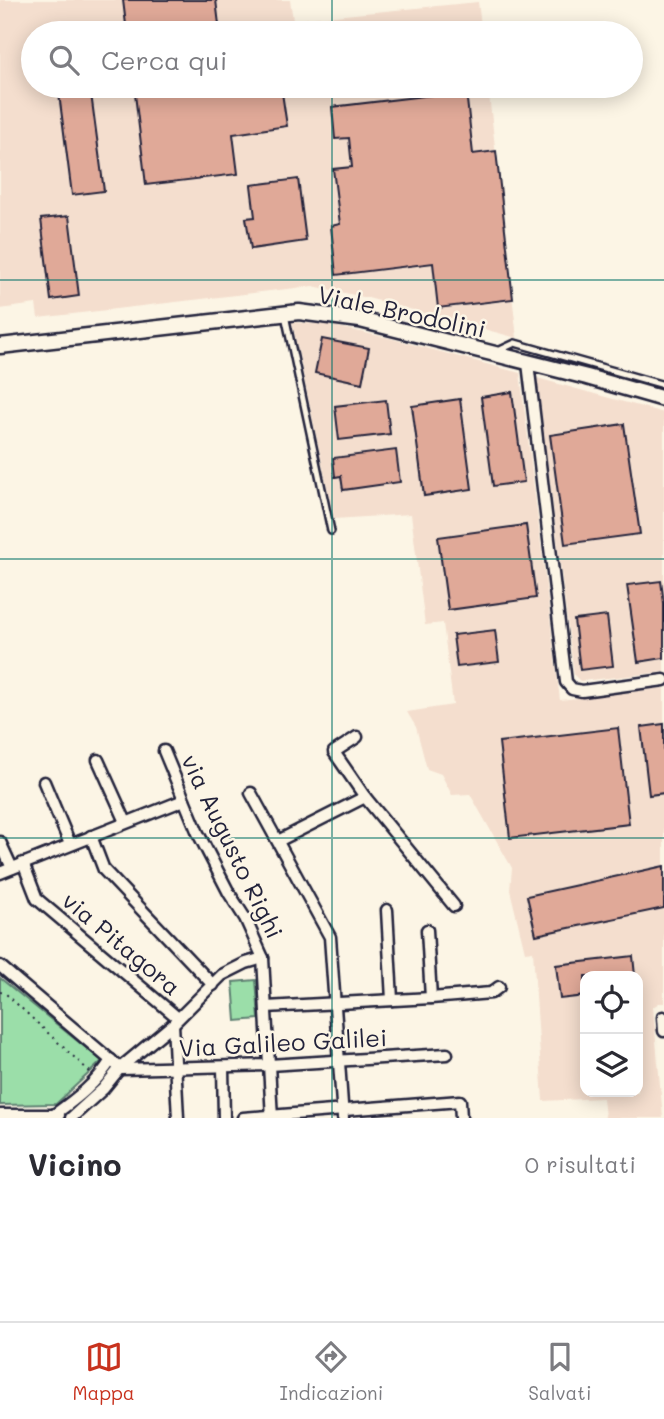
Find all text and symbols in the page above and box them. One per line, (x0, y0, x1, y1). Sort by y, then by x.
search box (21, 21, 643, 98)
icon: search (45, 41, 83, 79)
text: Cerca qui (101, 43, 227, 77)
street label: Viale Brodolini (315, 278, 489, 344)
street label: via Augusto Righi (175, 749, 291, 943)
street label: via Pitagora (56, 884, 188, 1002)
map controls (580, 971, 643, 1097)
button: locate (580, 971, 643, 1034)
street label: Via Galileo Galilei (178, 1021, 388, 1063)
button: layers (580, 1034, 643, 1097)
text: Vicino (28, 1144, 122, 1184)
text: 0 risultati (525, 1149, 636, 1179)
tab: Mappa (72, 1338, 135, 1405)
tab: Indicazioni (280, 1338, 383, 1405)
tab: Salvati (528, 1338, 592, 1405)

